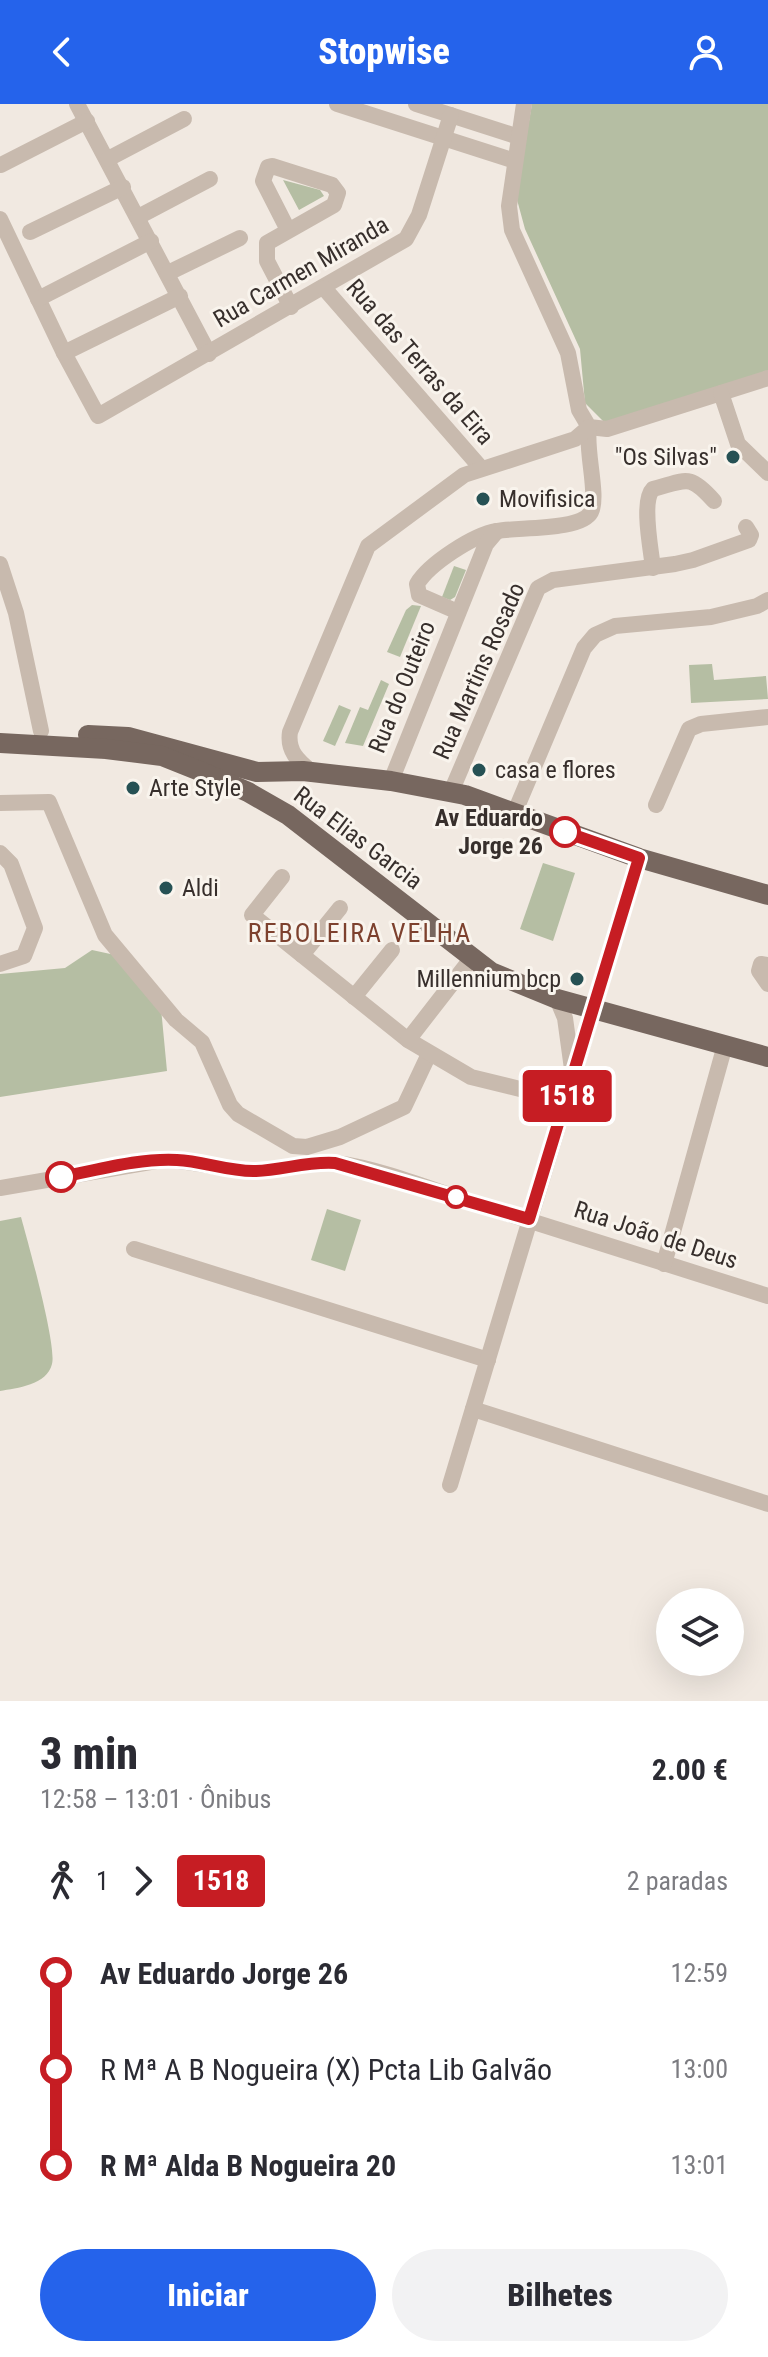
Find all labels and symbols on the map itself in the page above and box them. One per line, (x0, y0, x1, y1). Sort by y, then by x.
street label: Rua Carmen Miranda (209, 211, 393, 333)
street label: Rua das Terras da Eira (341, 274, 499, 450)
place label: "Os Silvas" (615, 443, 717, 471)
marker: "Os Silvas" (724, 448, 742, 466)
place label: Movifisica (499, 485, 596, 513)
marker: Movifisica (474, 490, 492, 508)
street label: Rua Martins Rosado (427, 578, 531, 764)
street label: Rua do Outeiro (363, 617, 441, 757)
place label: casa e flores (495, 756, 616, 784)
marker: casa e flores (470, 761, 488, 779)
place label: Arte Style (149, 774, 241, 802)
marker: Arte Style (124, 779, 142, 797)
street label: Rua Elias Garcia (288, 781, 428, 895)
place label: Av Eduardo Jorge 26 (435, 804, 543, 860)
marker: Av Eduardo Jorge 26 (550, 817, 580, 847)
place label: Aldi (182, 874, 219, 902)
marker: Aldi (157, 879, 175, 897)
district label: REBOLEIRA VELHA (248, 918, 472, 948)
place label: Millennium bcp (416, 965, 561, 993)
marker: Millennium bcp (568, 970, 586, 988)
line badge: 1518 (511, 1070, 623, 1122)
unlabelled marker (46, 1162, 76, 1192)
unlabelled marker (445, 1186, 467, 1208)
street label: Rua João de Deus (571, 1195, 741, 1275)

